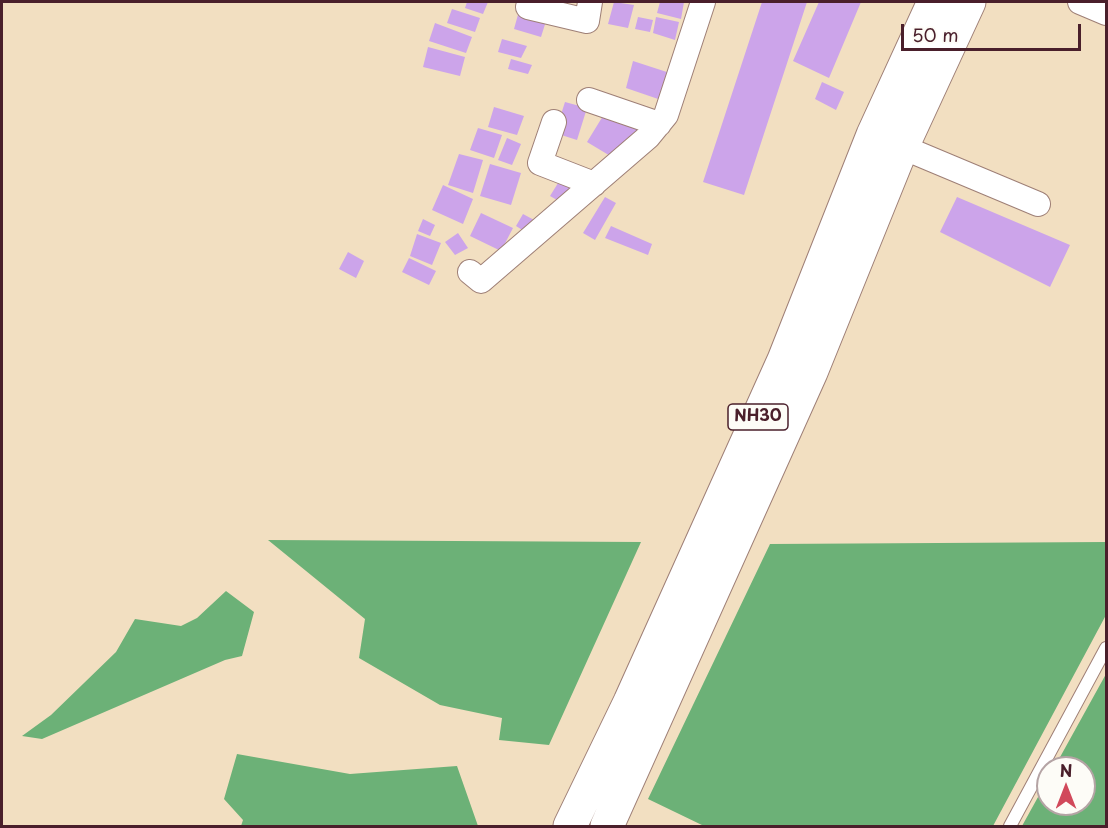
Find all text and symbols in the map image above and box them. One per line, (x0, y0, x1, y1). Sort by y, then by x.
scale bar (904, 12, 1084, 50)
text: 50 m (912, 21, 959, 48)
road number: NH30 (728, 404, 788, 430)
north arrow (1036, 756, 1096, 816)
text: N (1060, 758, 1072, 782)

